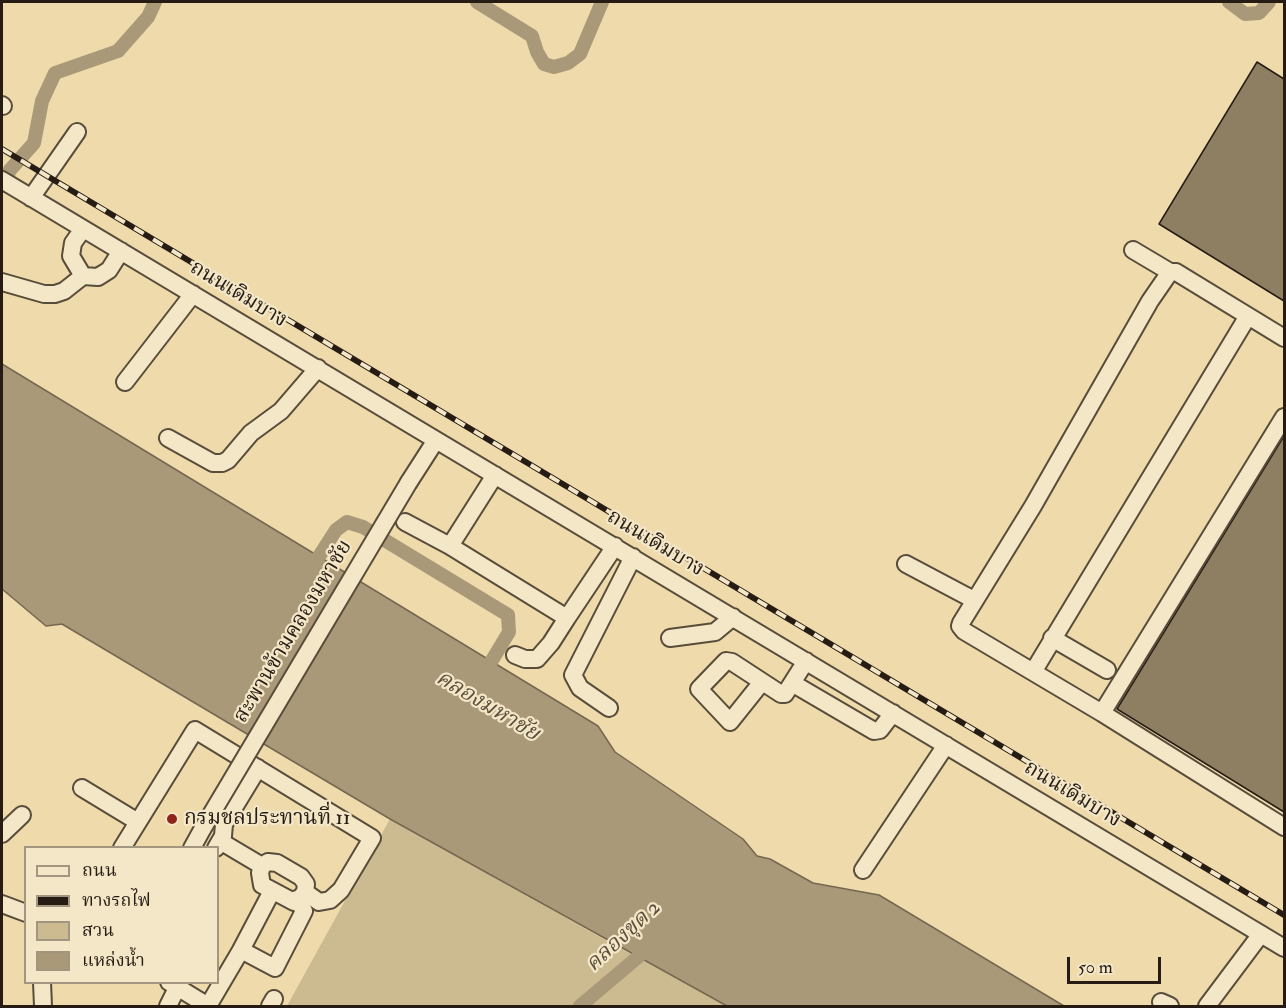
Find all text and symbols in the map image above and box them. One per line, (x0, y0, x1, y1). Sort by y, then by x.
street label: ถนนเดิมบาง (185, 256, 291, 334)
street label: ถนนเดิมบาง (602, 505, 708, 583)
street label: สะพานข้ามคลองมหาชัย (229, 536, 359, 728)
water label: คลองมหาชัย (431, 666, 543, 748)
street label: ถนนเดิมบาง (1019, 756, 1125, 834)
place label: กรมชลประทานที่ 11 (184, 806, 351, 832)
marker: กรมชลประทานที่ 11 (165, 812, 179, 826)
legend (24, 846, 219, 984)
text: ถนน (82, 859, 117, 882)
text: ทางรถไฟ (82, 889, 151, 912)
water label: คลองขุด 2 (581, 896, 667, 978)
text: สวน (82, 919, 114, 942)
scale bar (1070, 945, 1164, 983)
text: แหล่งน้ำ (82, 949, 145, 972)
text: 50 m (1078, 956, 1113, 979)

